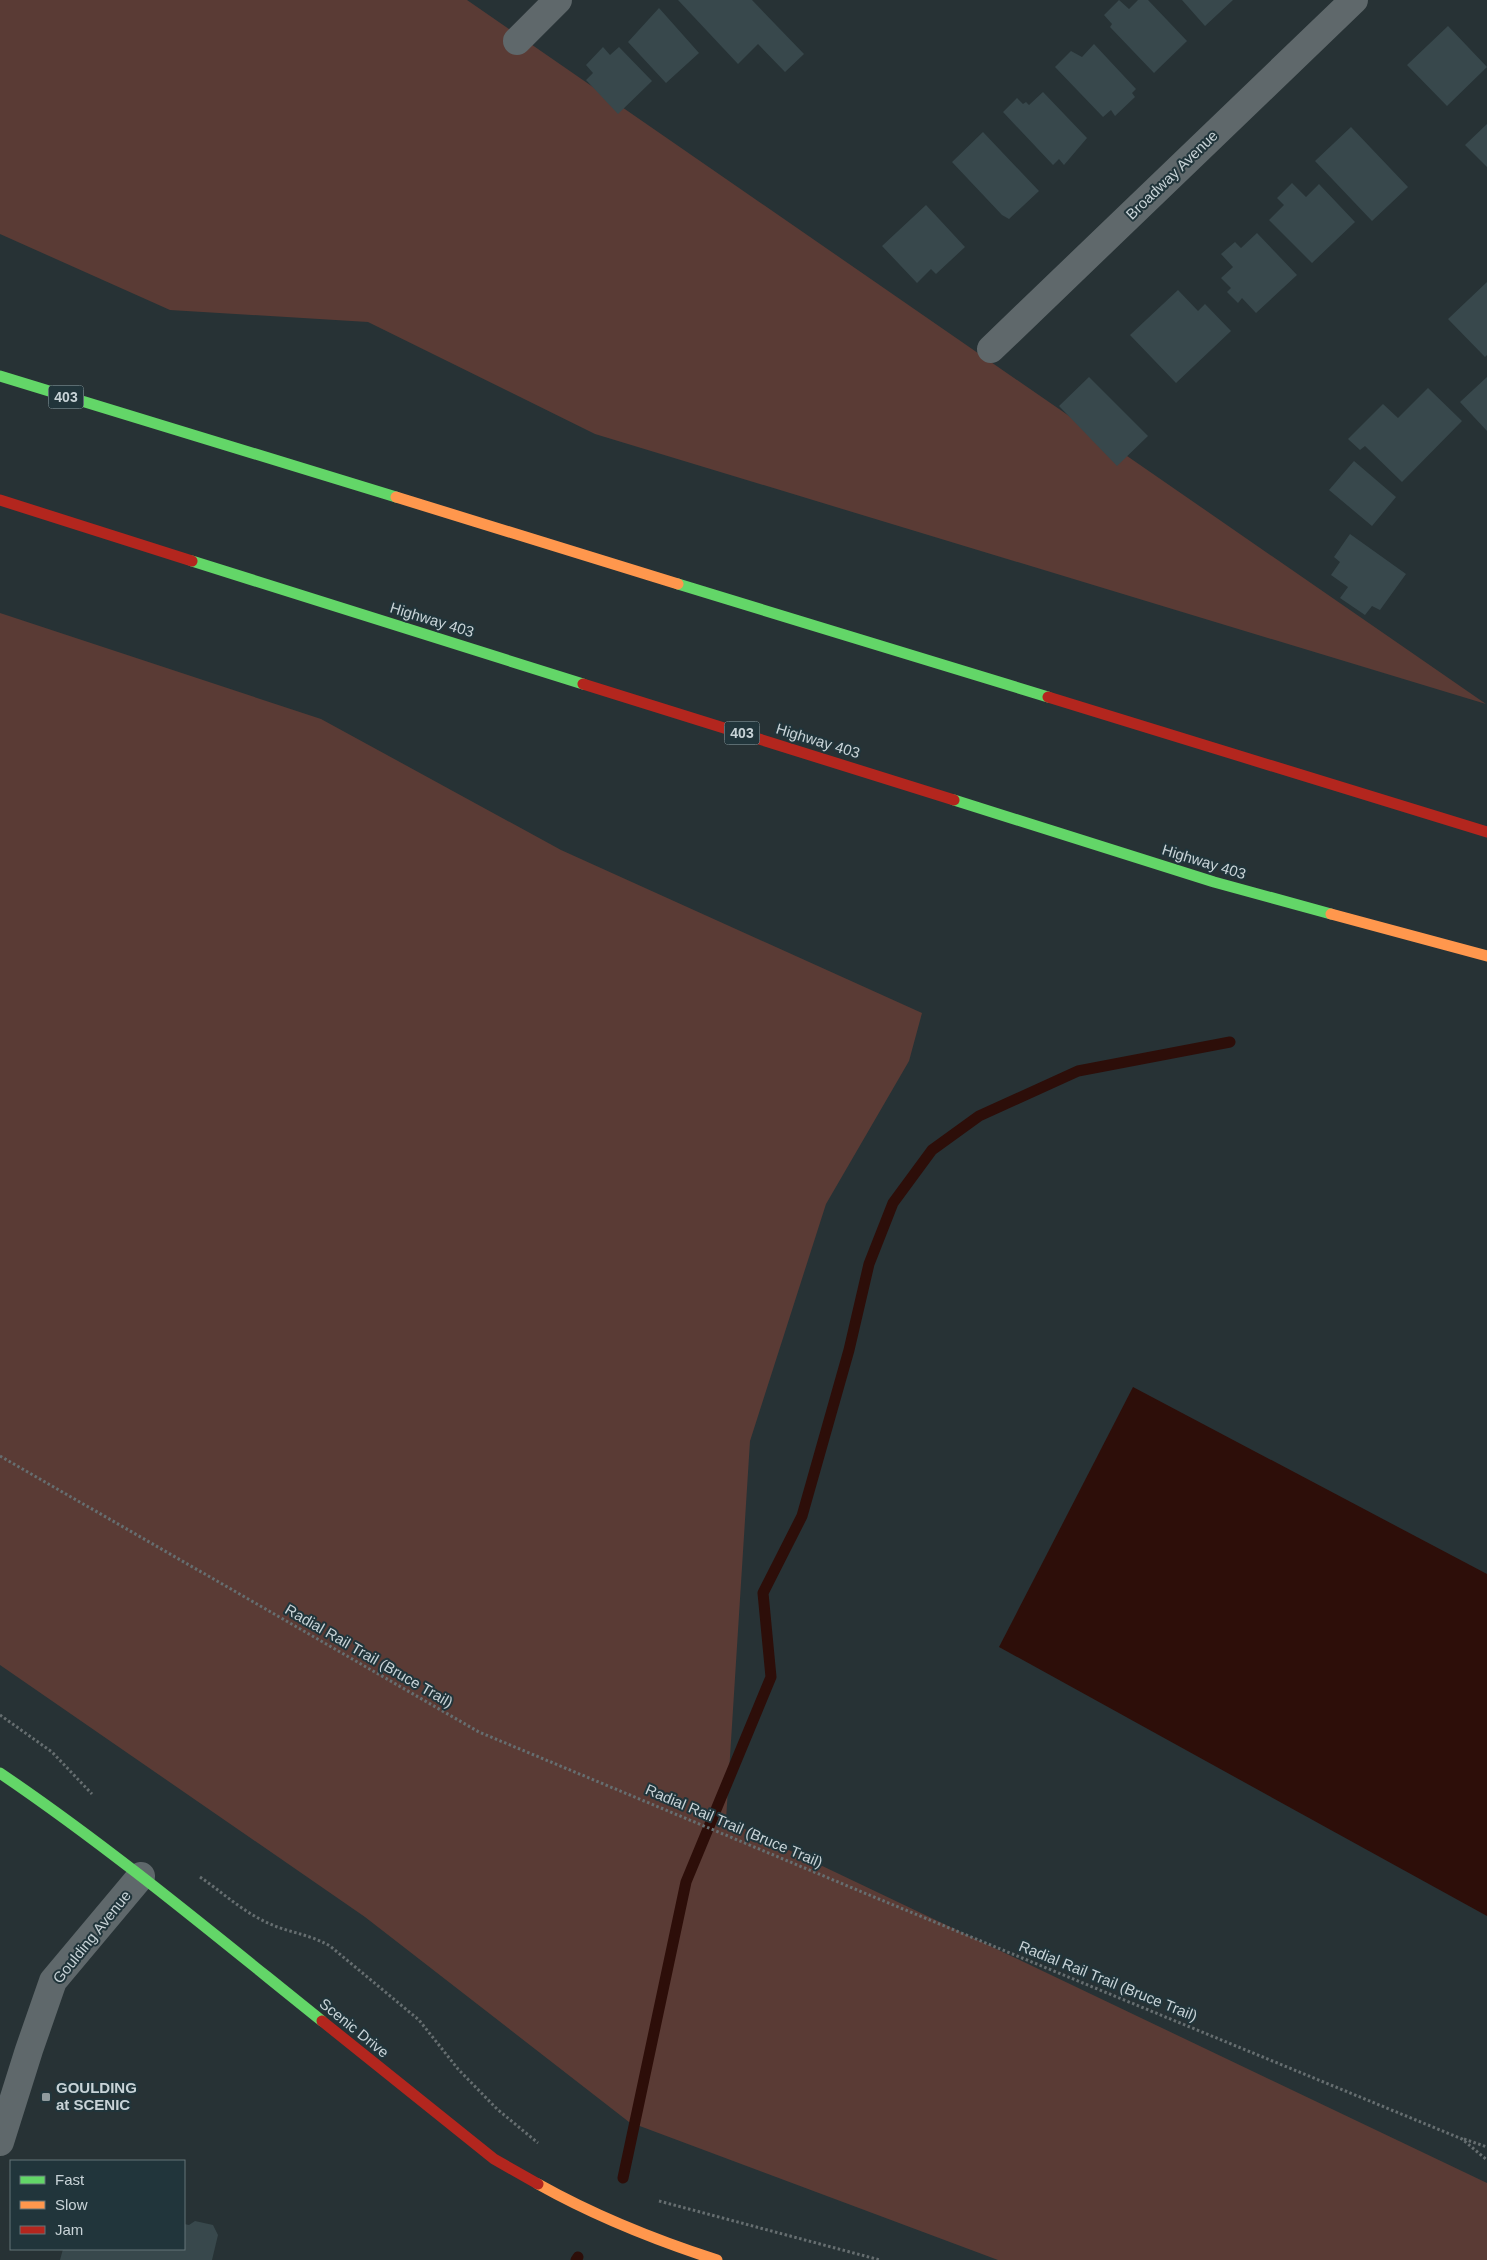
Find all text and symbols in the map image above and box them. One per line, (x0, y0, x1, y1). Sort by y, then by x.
street label: Broadway Avenue (1122, 127, 1221, 223)
road number: 403 (48, 386, 84, 408)
street label: Highway 403 (388, 599, 476, 640)
street label: Highway 403 (774, 720, 862, 761)
road number: 403 (724, 721, 760, 744)
street label: Highway 403 (1160, 841, 1248, 882)
street label: Radial Rail Trail (Bruce Trail) (282, 1600, 456, 1711)
street label: Radial Rail Trail (Bruce Trail) (643, 1780, 825, 1871)
street label: Goulding Avenue (49, 1887, 134, 1986)
street label: Radial Rail Trail (Bruce Trail) (1017, 1937, 1200, 2024)
street label: Scenic Drive (316, 1995, 392, 2061)
place label: GOULDING at SCENIC (56, 2079, 137, 2113)
marker: GOULDING at SCENIC (40, 2091, 52, 2103)
legend (10, 2160, 185, 2250)
text: Fast (55, 2171, 85, 2188)
text: Slow (55, 2196, 88, 2213)
text: Jam (55, 2221, 83, 2238)

